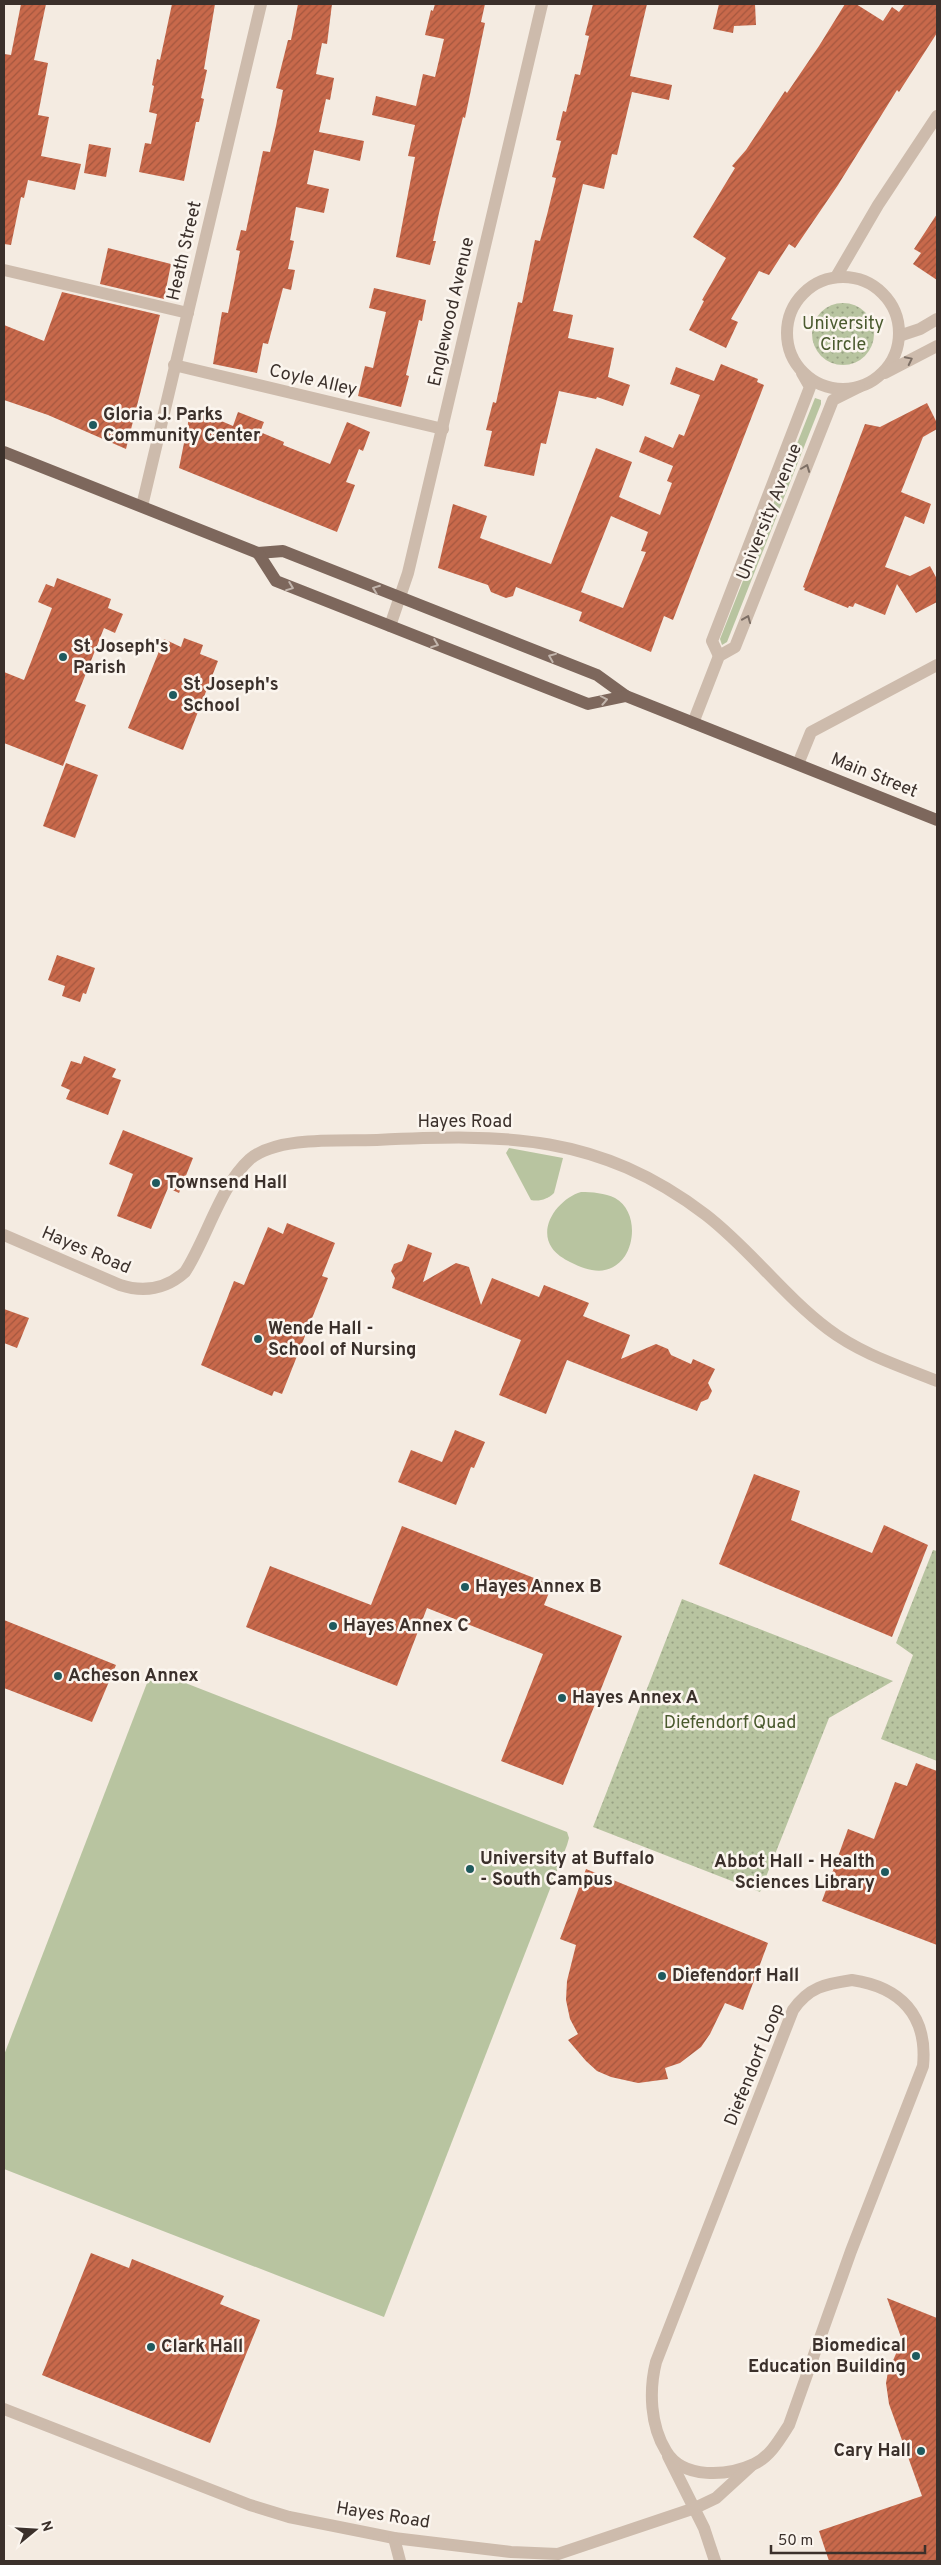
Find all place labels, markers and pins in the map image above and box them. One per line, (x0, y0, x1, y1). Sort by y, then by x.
place label: Gloria J. Parks Community Center (103, 404, 261, 448)
marker: Gloria J. Parks Community Center (87, 419, 99, 431)
place label: St Joseph's Parish (73, 636, 169, 680)
marker: St Joseph's Parish (57, 651, 69, 663)
place label: St Joseph's School (183, 674, 279, 718)
marker: St Joseph's School (167, 689, 179, 701)
place label: Townsend Hall (166, 1172, 287, 1195)
marker: Townsend Hall (150, 1177, 162, 1189)
place label: Wende Hall - School of Nursing (268, 1318, 417, 1362)
marker: Wende Hall - School of Nursing (252, 1333, 264, 1345)
place label: Hayes Annex B (475, 1576, 602, 1599)
marker: Hayes Annex B (459, 1581, 471, 1593)
place label: Hayes Annex C (343, 1615, 469, 1638)
marker: Hayes Annex C (327, 1620, 339, 1632)
place label: Acheson Annex (68, 1665, 199, 1688)
marker: Acheson Annex (52, 1670, 64, 1682)
place label: Hayes Annex A (572, 1687, 699, 1710)
marker: Hayes Annex A (556, 1692, 568, 1704)
place label: University at Buffalo - South Campus (480, 1848, 654, 1892)
place label: Abbot Hall - Health Sciences Library (714, 1851, 875, 1895)
marker: University at Buffalo - South Campus (464, 1863, 476, 1875)
marker: Abbot Hall - Health Sciences Library (879, 1866, 891, 1878)
place label: Diefendorf Hall (672, 1965, 799, 1988)
marker: Diefendorf Hall (656, 1970, 668, 1982)
place label: Biomedical Education Building (748, 2335, 906, 2379)
place label: Clark Hall (161, 2336, 243, 2359)
marker: Clark Hall (145, 2341, 157, 2353)
marker: Biomedical Education Building (910, 2350, 922, 2362)
place label: Cary Hall (833, 2440, 911, 2463)
marker: Cary Hall (915, 2445, 927, 2457)

